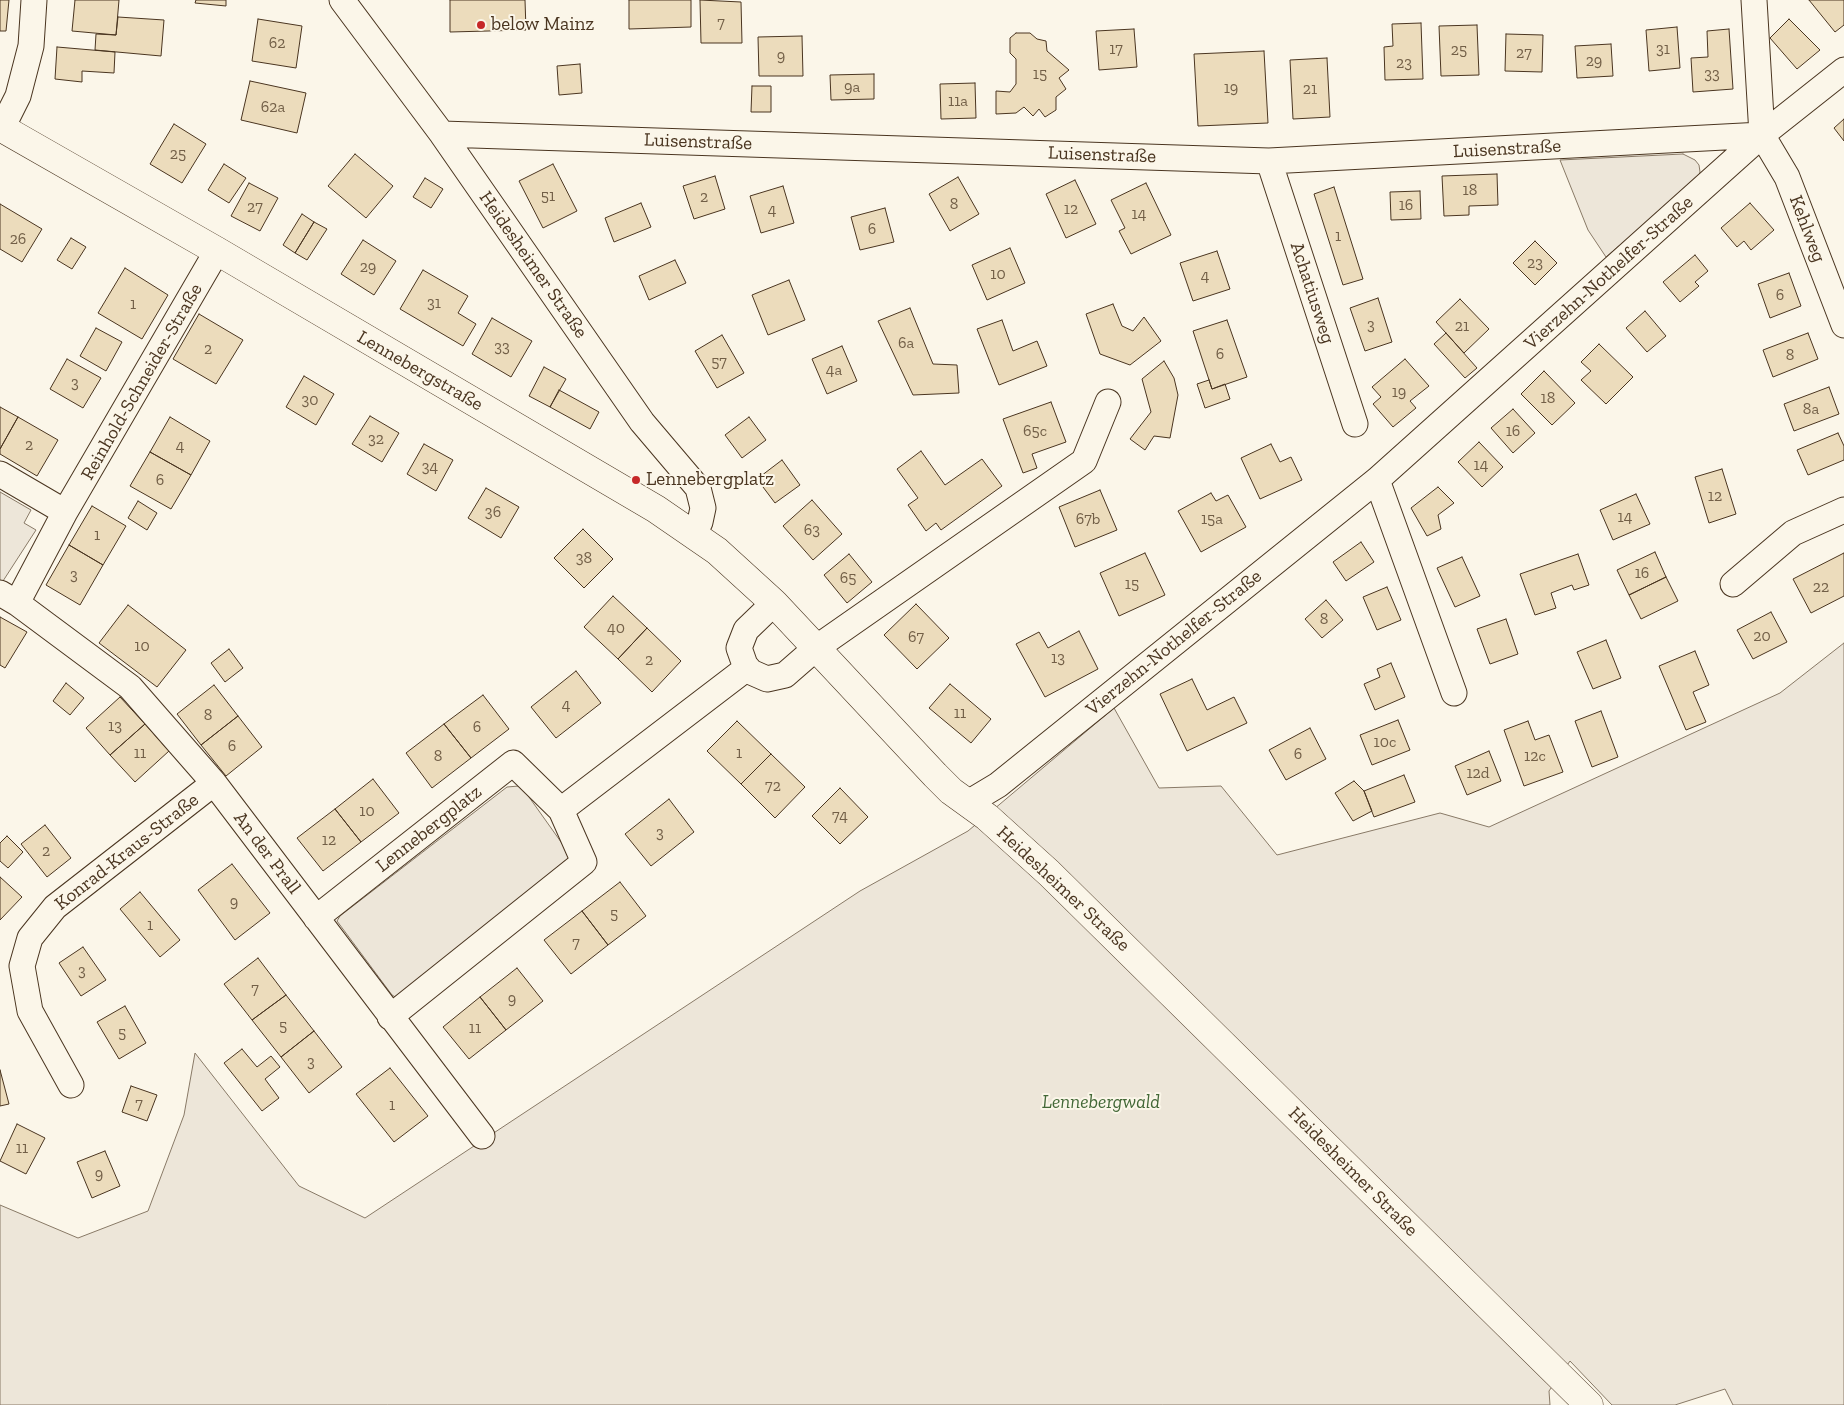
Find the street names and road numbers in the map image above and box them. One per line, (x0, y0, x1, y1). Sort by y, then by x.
street label: Luisenstraße (644, 129, 752, 155)
street label: Luisenstraße (1452, 135, 1562, 163)
street label: Luisenstraße (1048, 142, 1156, 168)
street label: Heidesheimer Straße (474, 187, 592, 343)
street label: Vierzehn-Nothelfer-Straße (1520, 191, 1698, 355)
street label: Kehlweg (1784, 192, 1830, 266)
street label: Achatiusweg (1285, 239, 1339, 347)
street label: Reinhold-Schneider-Straße (76, 280, 208, 484)
street label: Lennebergstraße (353, 326, 487, 416)
street label: Vierzehn-Nothelfer-Straße (1082, 565, 1266, 721)
street label: Lennebergplatz (372, 781, 486, 877)
street label: Konrad-Kraus-Straße (50, 789, 204, 915)
street label: An der Prall (229, 807, 305, 899)
street label: Heidesheimer Straße (992, 821, 1134, 957)
street label: Heidesheimer Straße (1283, 1102, 1423, 1242)

